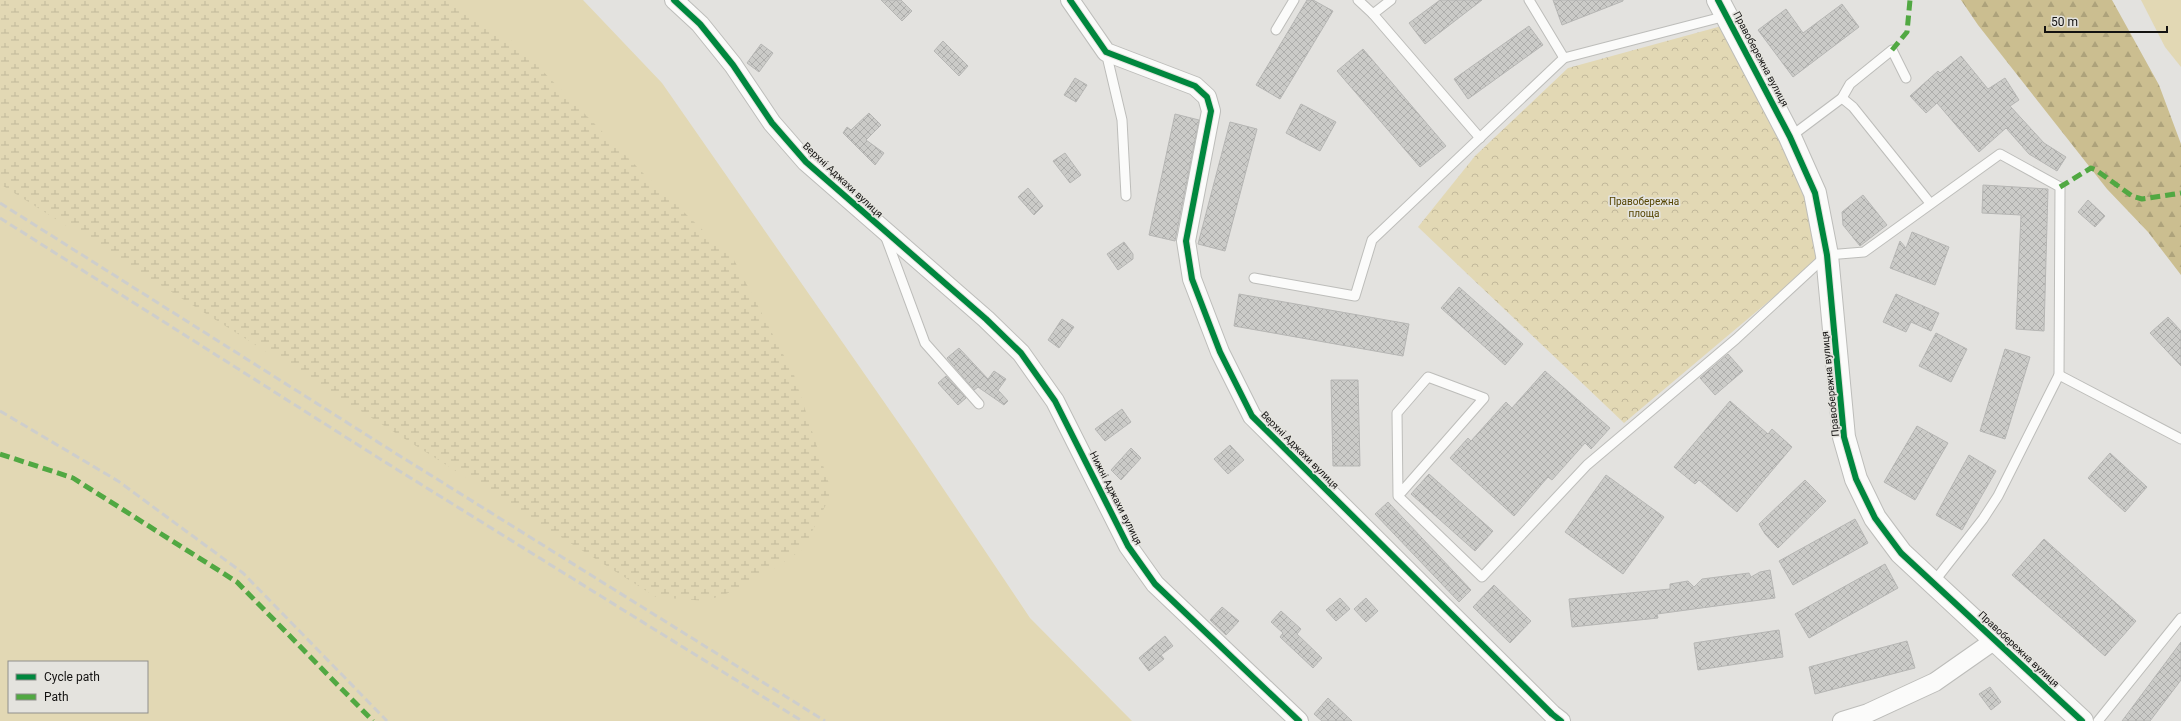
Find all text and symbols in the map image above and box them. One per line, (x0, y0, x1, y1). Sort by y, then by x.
scale bar (2045, 8, 2167, 34)
street label: Правобережна вулиця (1731, 10, 1791, 108)
text: 50 m (2051, 15, 2078, 29)
street label: Верхні Аджахи вулиця (801, 140, 885, 220)
park label: Правобережна площа (1609, 196, 1679, 219)
street label: Правобережна вулиця (1819, 331, 1841, 437)
street label: Верхні Аджахи вулиця (1259, 409, 1341, 491)
street label: Нижні Аджахи вулиця (1088, 449, 1144, 547)
street label: Правобережна вулиця (1977, 609, 2061, 689)
legend (8, 661, 148, 713)
text: Cycle path (44, 670, 100, 684)
text: Path (44, 690, 69, 704)

